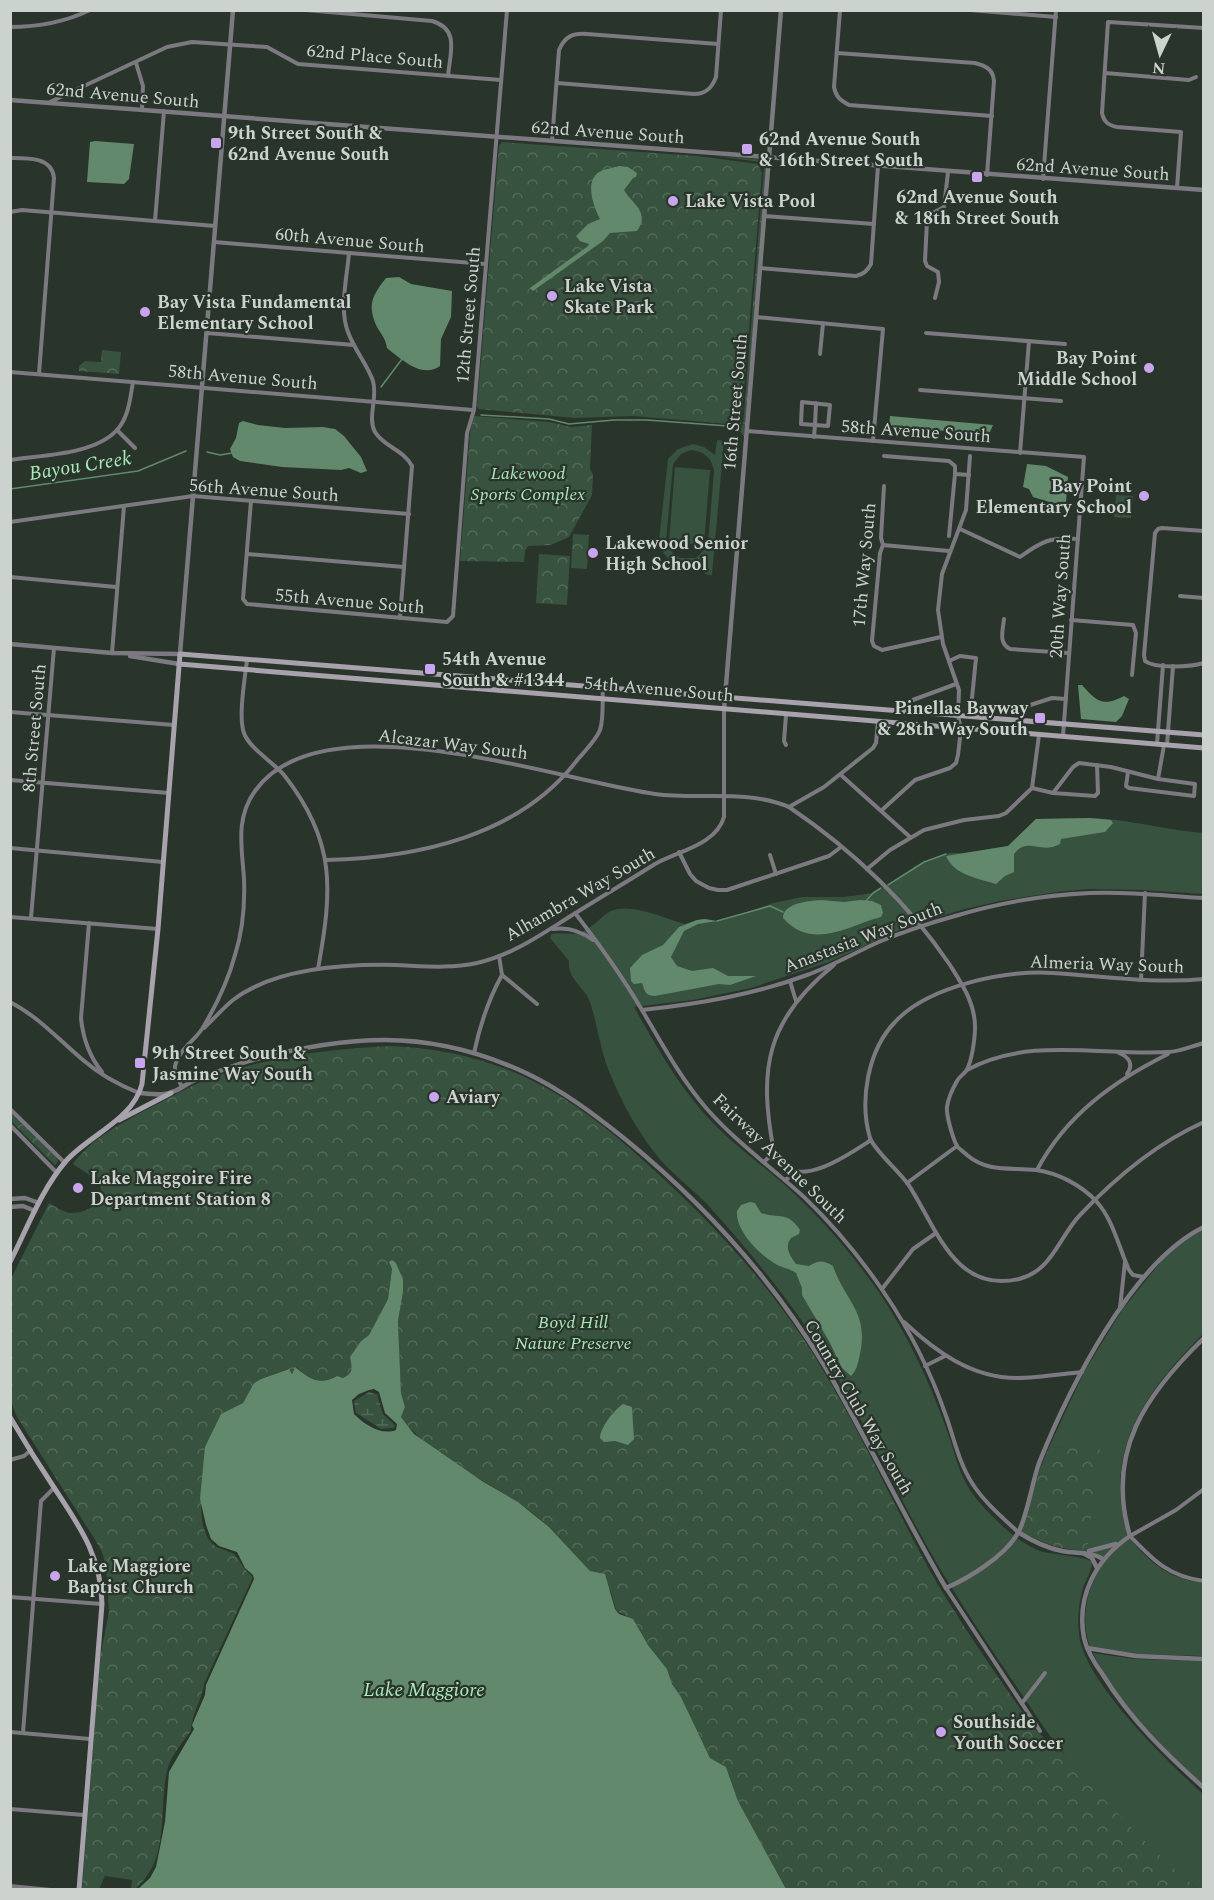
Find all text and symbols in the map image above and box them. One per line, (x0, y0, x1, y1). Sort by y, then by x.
north arrow (1130, 24, 1190, 84)
street label: 62nd Place South (306, 37, 444, 76)
text: N (1151, 55, 1166, 80)
street label: 62nd Avenue South (45, 75, 201, 116)
street label: 62nd Avenue South (530, 114, 685, 151)
place label: 9th Street South & 62nd Avenue South (228, 120, 389, 168)
place label: 62nd Avenue South & 16th Street South (759, 126, 924, 174)
marker: 9th Street South & 62nd Avenue South (209, 136, 223, 150)
marker: 62nd Avenue South & 16th Street South (740, 142, 754, 156)
street label: 62nd Avenue South (1015, 151, 1170, 188)
marker: 62nd Avenue South & 18th Street South (970, 170, 984, 184)
place label: 62nd Avenue South & 18th Street South (895, 184, 1059, 232)
place label: Lake Vista Pool (685, 188, 816, 215)
marker: Lake Vista Pool (666, 194, 680, 208)
street label: 60th Avenue South (274, 221, 426, 260)
street label: 12th Street South (449, 245, 488, 385)
place label: Lake Vista Skate Park (564, 273, 655, 321)
place label: Bay Vista Fundamental Elementary School (157, 289, 351, 337)
marker: Lake Vista Skate Park (545, 289, 559, 303)
marker: Bay Vista Fundamental Elementary School (138, 305, 152, 319)
street label: 16th Street South (716, 332, 755, 472)
place label: Bay Point Middle School (1017, 345, 1137, 393)
street label: 58th Avenue South (167, 358, 319, 397)
marker: Bay Point Middle School (1142, 361, 1156, 375)
street label: 58th Avenue South (840, 413, 992, 450)
water label: Bayou Creek (27, 443, 134, 489)
park label: Lakewood Sports Complex (471, 460, 585, 508)
street label: 56th Avenue South (188, 472, 340, 509)
place label: Bay Point Elementary School (975, 473, 1132, 521)
marker: Bay Point Elementary School (1137, 489, 1151, 503)
street label: 17th Way South (846, 502, 883, 629)
place label: Lakewood Senior High School (605, 530, 748, 578)
street label: 20th Way South (1043, 533, 1078, 659)
marker: Lakewood Senior High School (586, 546, 600, 560)
street label: 55th Avenue South (274, 582, 426, 621)
place label: 54th Avenue South & #1344 (442, 646, 564, 694)
marker: 54th Avenue South & #1344 (423, 662, 437, 676)
street label: 8th Street South (15, 663, 54, 793)
street label: 54th Avenue South (583, 670, 735, 709)
place label: Pinellas Bayway & 28th Way South (877, 695, 1029, 743)
marker: Pinellas Bayway & 28th Way South (1033, 711, 1047, 725)
street label: Alcazar Way South (376, 722, 529, 767)
street label: Alhambra Way South (500, 840, 660, 949)
street label: Anastasia Way South (780, 895, 946, 980)
street label: Almeria Way South (1029, 948, 1185, 981)
place label: 9th Street South & Jasmine Way South (152, 1040, 313, 1088)
marker: 9th Street South & Jasmine Way South (133, 1056, 147, 1070)
place label: Aviary (446, 1084, 501, 1111)
street label: Fairway Avenue South (706, 1087, 853, 1230)
marker: Aviary (427, 1090, 441, 1104)
place label: Lake Maggoire Fire Department Station 8 (90, 1165, 271, 1213)
marker: Lake Maggoire Fire Department Station 8 (71, 1181, 85, 1195)
park label: Boyd Hill Nature Preserve (515, 1309, 631, 1357)
street label: Country Club Way South (797, 1314, 920, 1500)
place label: Lake Maggiore Baptist Church (67, 1553, 194, 1601)
marker: Lake Maggiore Baptist Church (48, 1569, 62, 1583)
water label: Lake Maggiore (363, 1675, 485, 1705)
place label: Southside Youth Soccer (953, 1709, 1063, 1757)
marker: Southside Youth Soccer (934, 1725, 948, 1739)

